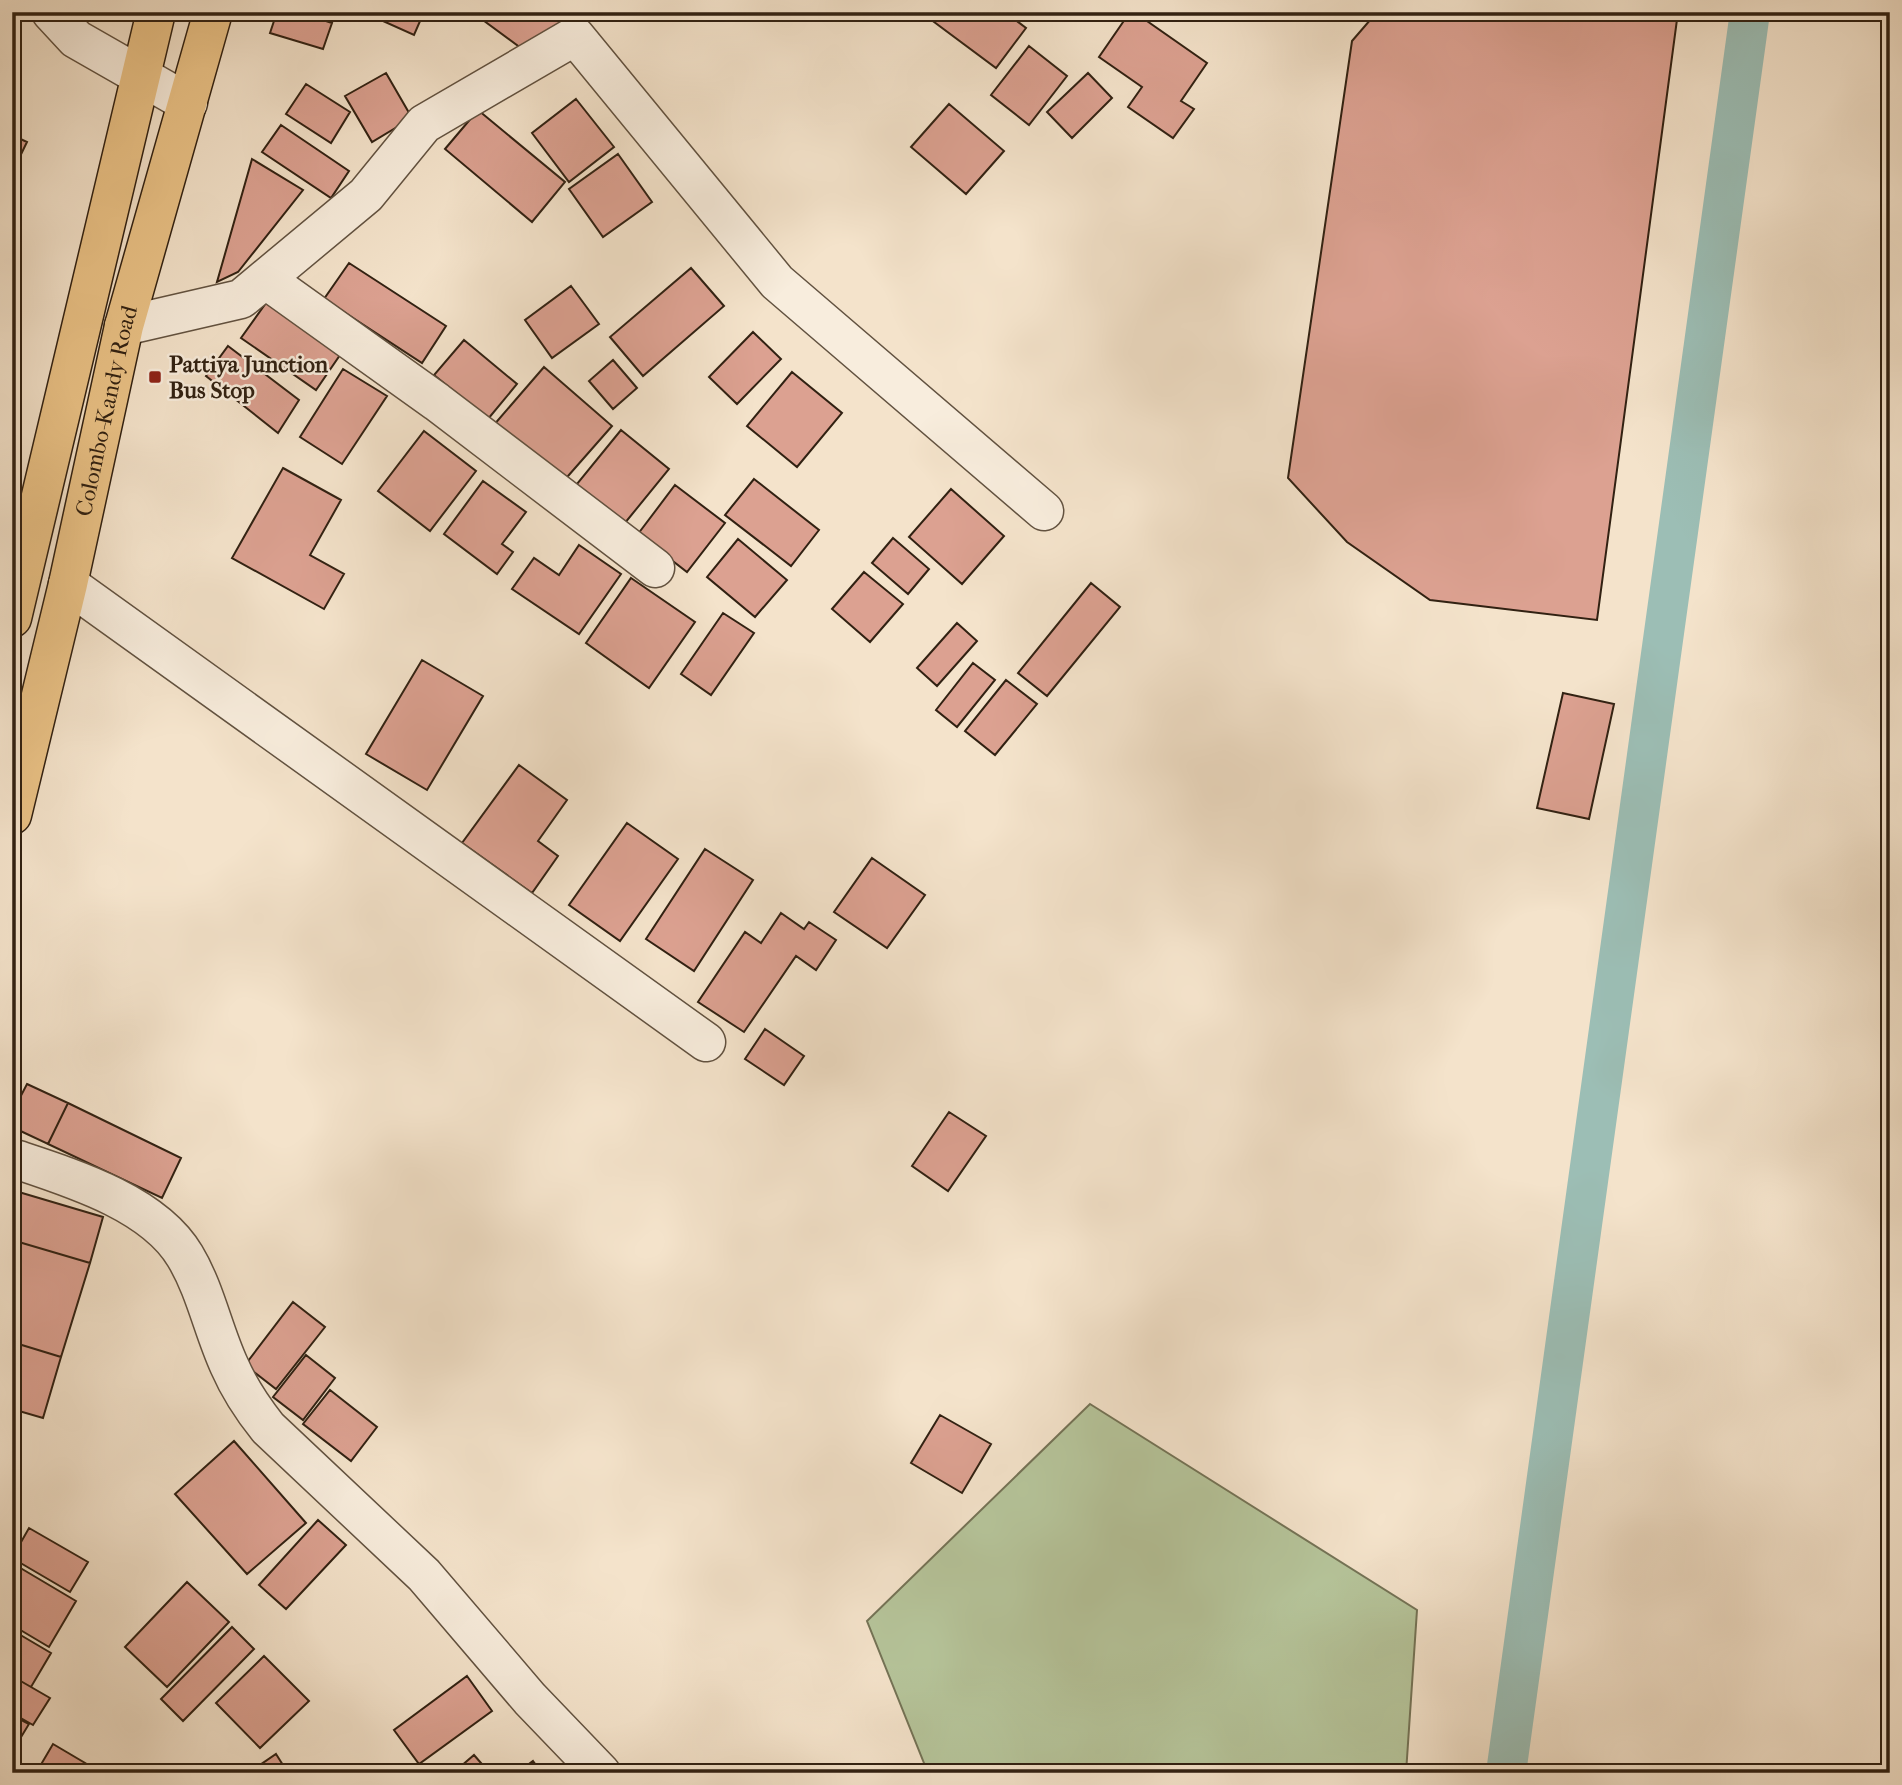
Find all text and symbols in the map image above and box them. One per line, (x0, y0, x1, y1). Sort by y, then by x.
street label: Colombo-Kandy Road (70, 302, 143, 519)
place label: Pattiya Junction Bus Stop (169, 351, 329, 404)
marker: Pattiya Junction Bus Stop (147, 369, 163, 385)

